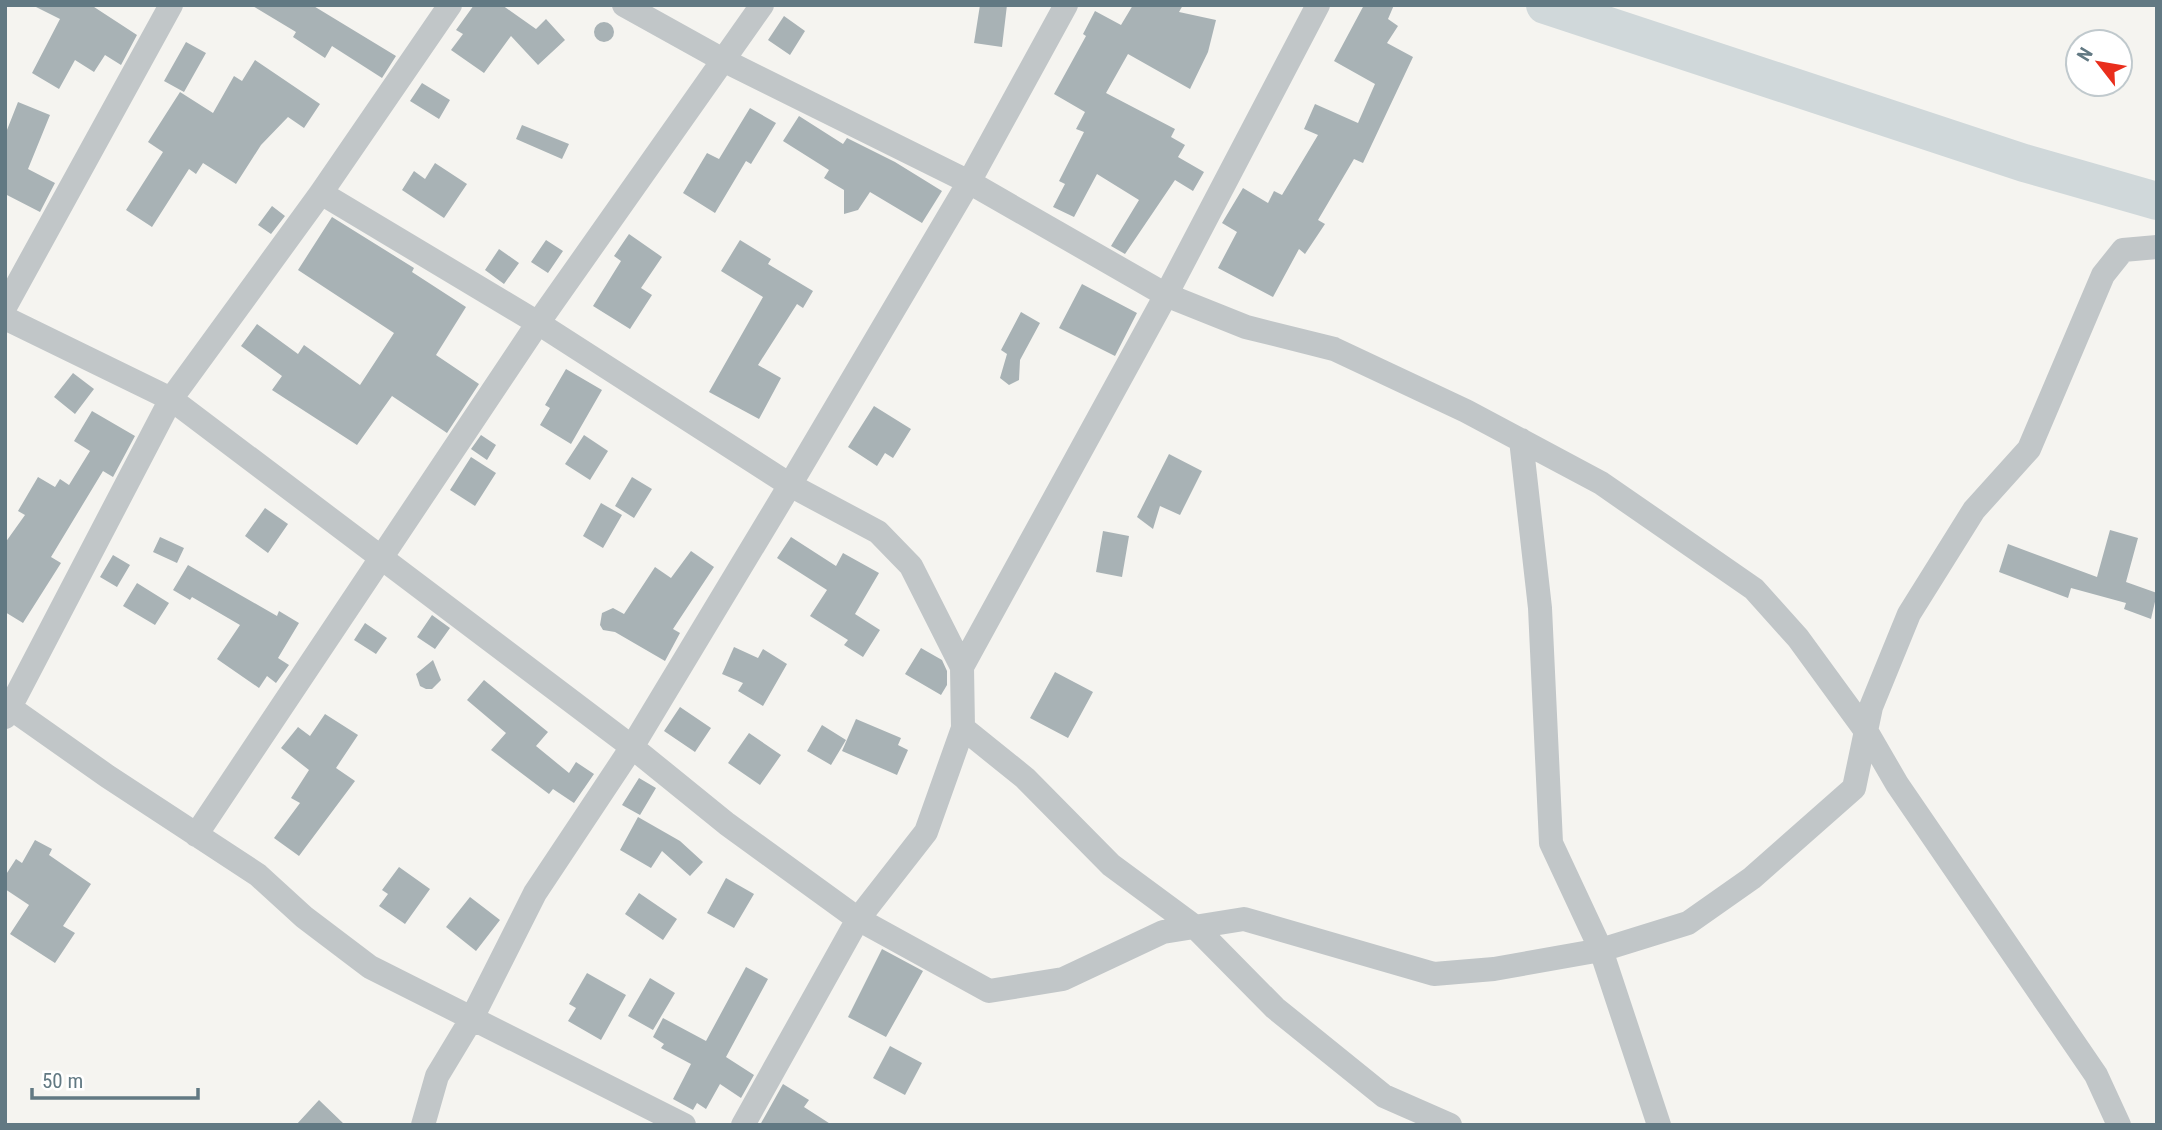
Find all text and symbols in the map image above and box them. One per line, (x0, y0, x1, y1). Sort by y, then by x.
north arrow (2064, 28, 2134, 98)
text: N (2072, 44, 2098, 65)
scale bar (32, 1056, 198, 1100)
text: 50 m (42, 1069, 83, 1093)

